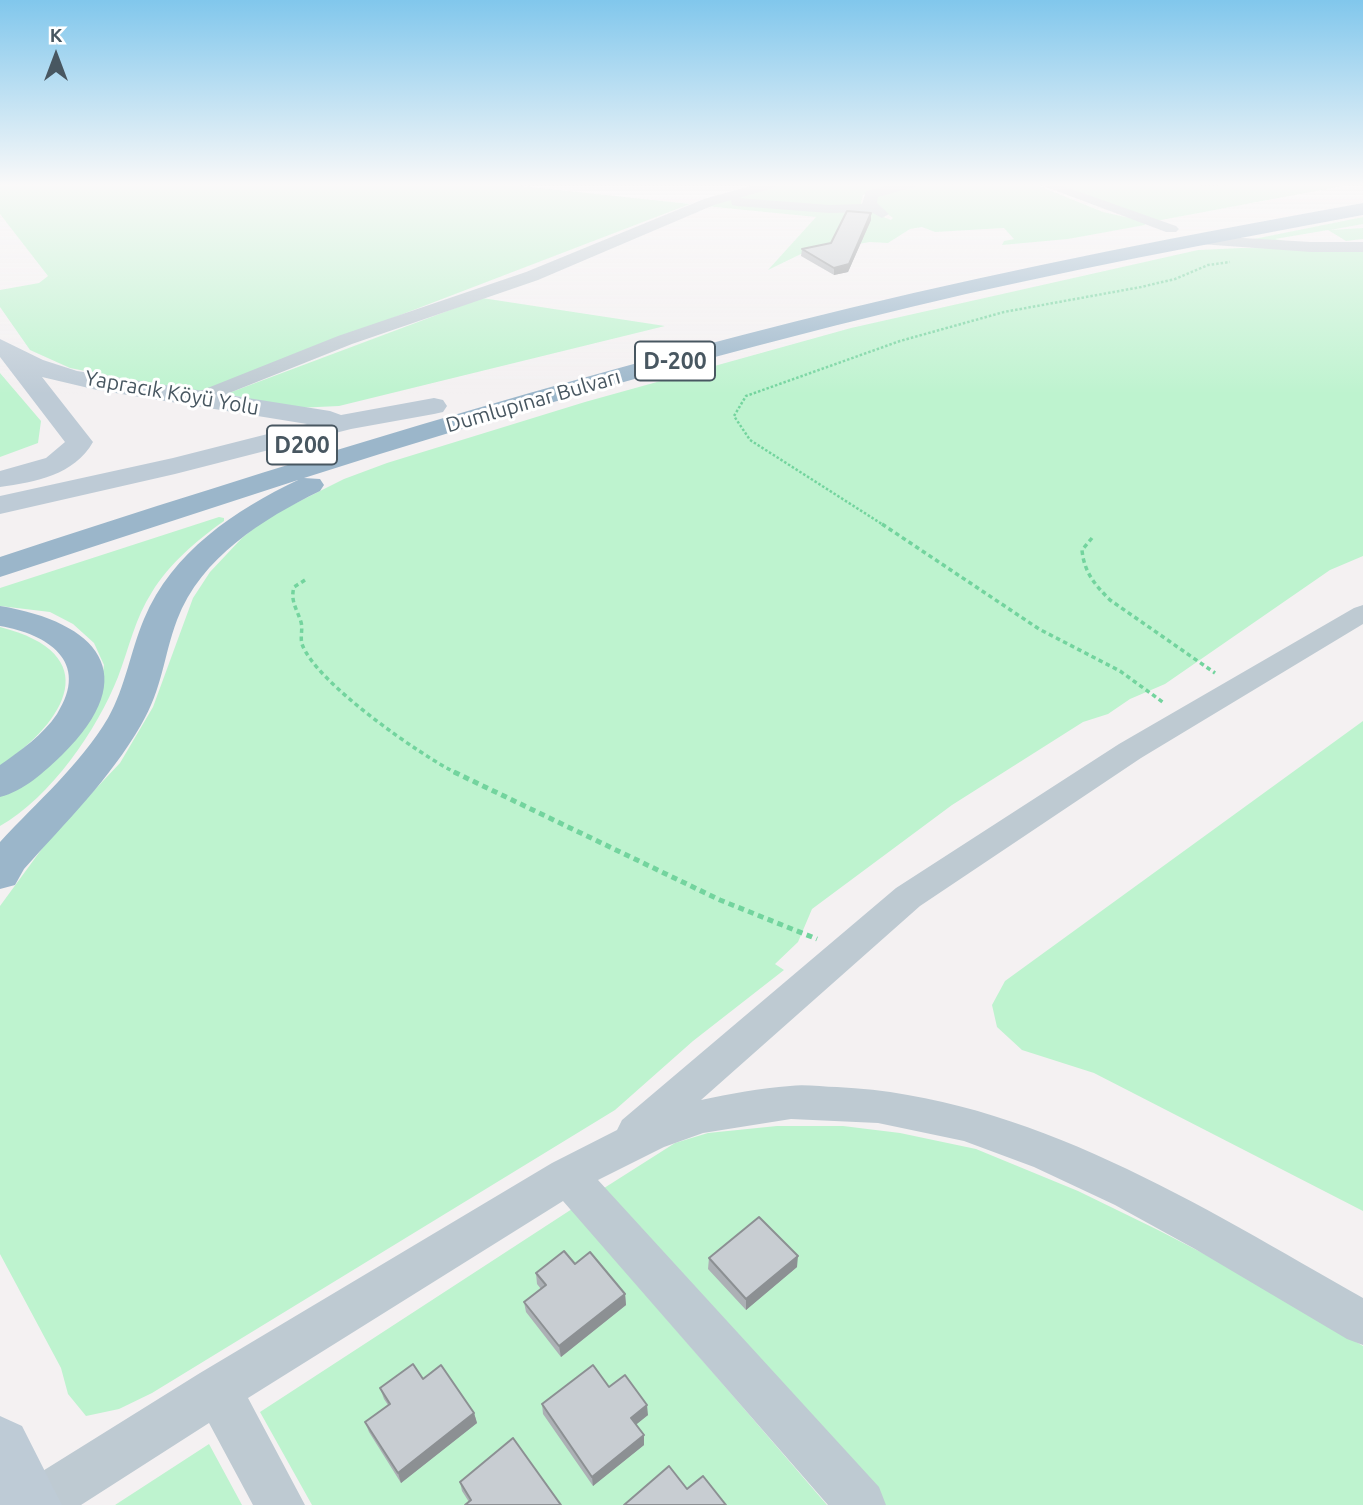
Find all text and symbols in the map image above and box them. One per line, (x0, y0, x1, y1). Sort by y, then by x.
north arrow (21, 21, 91, 91)
text: K (50, 24, 62, 46)
road number: D-200 (635, 342, 715, 380)
street label: Dumlupınar Bulvarı (443, 364, 623, 438)
street label: Yapracık Köyü Yolu (83, 365, 261, 421)
road number: D200 (267, 426, 337, 464)

